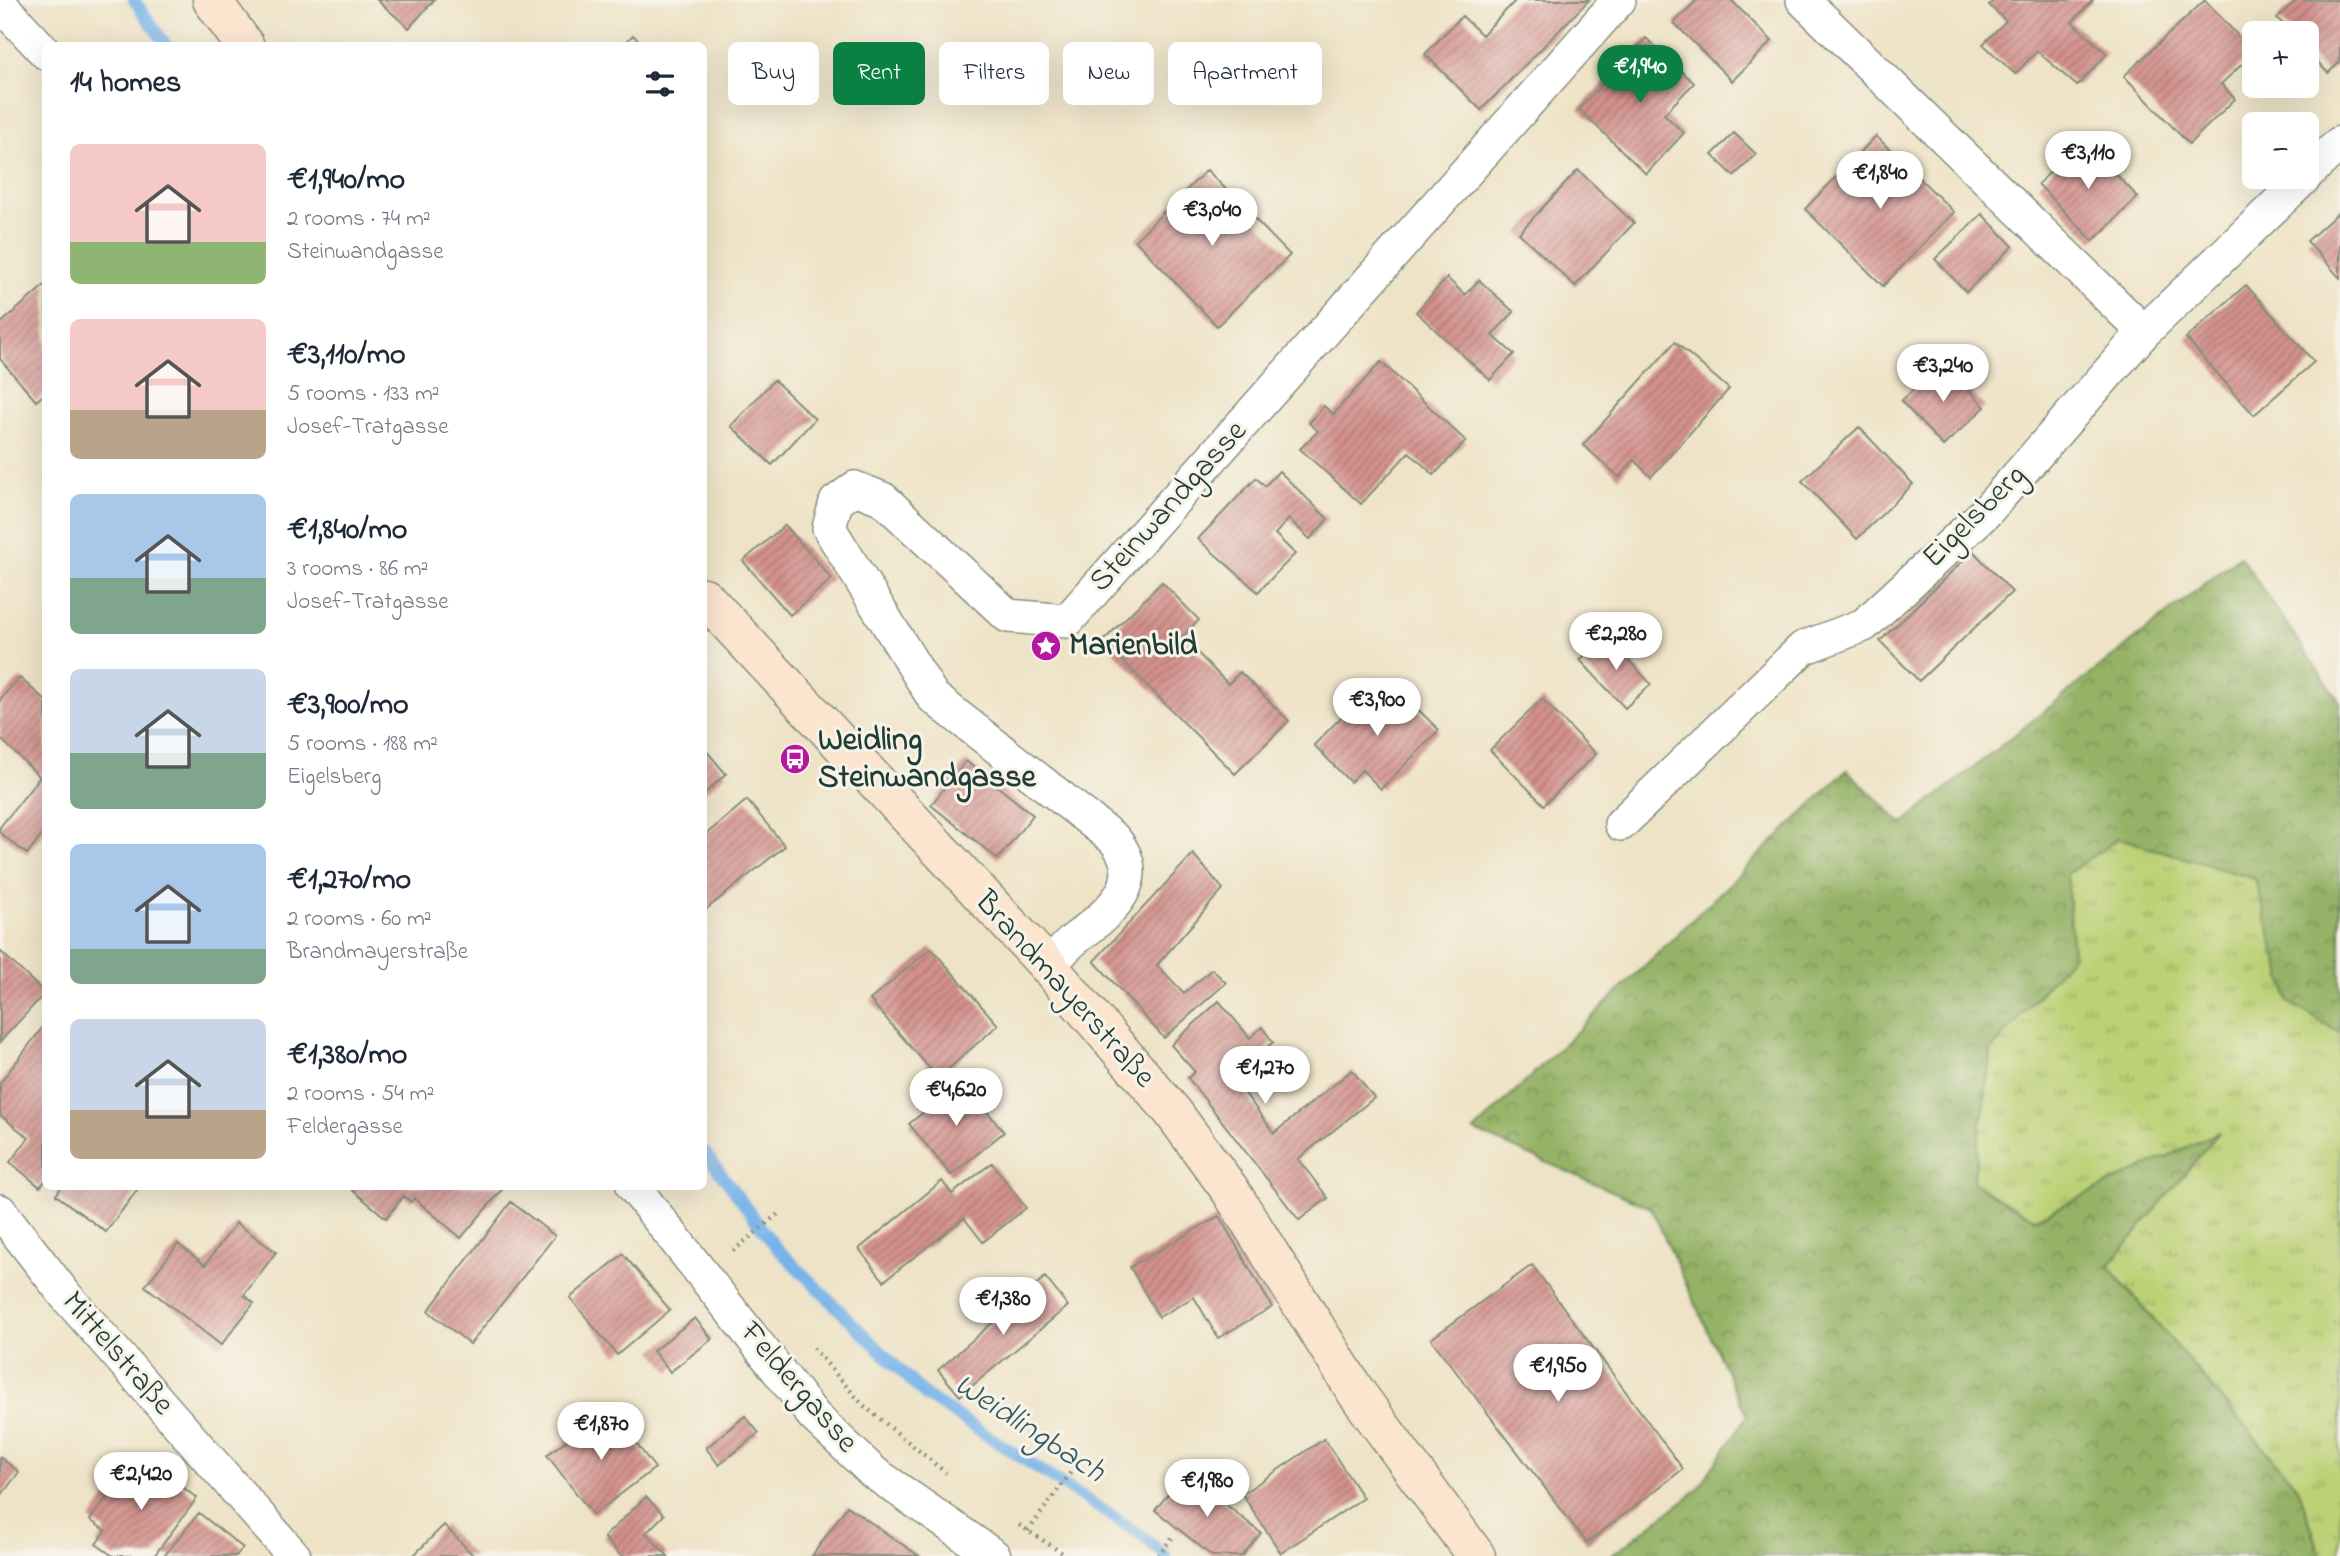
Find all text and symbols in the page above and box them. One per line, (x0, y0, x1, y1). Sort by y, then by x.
map controls (2242, 21, 2319, 189)
button: + (2242, 21, 2319, 98)
chip: Buy (728, 42, 819, 105)
chip: Rent (833, 42, 925, 105)
chip: Filters (939, 42, 1049, 105)
chip: New (1063, 42, 1154, 105)
chip: Apartment (1168, 42, 1322, 105)
pin: €1,940 (1583, 46, 1697, 105)
text: €1,940 (1613, 51, 1667, 84)
text: 14 homes (70, 62, 181, 106)
icon: filters (641, 65, 679, 103)
button: − (2242, 112, 2319, 189)
pin: €3,110 (2031, 132, 2145, 191)
text: €3,110 (2061, 137, 2115, 170)
pin: €1,840 (1823, 152, 1937, 211)
text: €1,840 (1852, 157, 1908, 190)
text: €1,940/mo (287, 159, 405, 203)
icon: home (126, 172, 210, 256)
pin: €3,040 (1155, 188, 1269, 248)
text: €3,040 (1183, 194, 1241, 227)
text: 2 rooms · 74 m² (287, 203, 431, 236)
text: Steinwandgasse (287, 236, 444, 269)
text: €3,110/mo (287, 334, 406, 378)
pin: €3,240 (1886, 344, 2000, 404)
icon: home (126, 347, 210, 431)
text: €3,240 (1913, 350, 1973, 383)
text: 5 rooms · 133 m² (287, 378, 440, 411)
street label: Steinwandgasse (1079, 410, 1260, 604)
text: Josef-Tratgasse (287, 411, 448, 444)
street label: Eigelsberg (1912, 454, 2038, 580)
text: €1,840/mo (287, 509, 407, 553)
icon: home (126, 522, 210, 606)
text: 3 rooms · 86 m² (287, 553, 428, 586)
text: Josef-Tratgasse (287, 586, 448, 619)
pin: €2,280 (1559, 612, 1673, 672)
text: €2,280 (1585, 618, 1647, 651)
place label: Marienbild (1069, 623, 1198, 670)
place icon: Marienbild (1029, 629, 1063, 663)
pin: €3,900 (1320, 678, 1434, 738)
text: €3,900/mo (287, 684, 409, 728)
text: €3,900 (1349, 684, 1405, 717)
icon: home (126, 697, 210, 781)
place label: Weidling Steinwandgasse (818, 718, 1037, 803)
text: 5 rooms · 188 m² (287, 728, 438, 761)
bus stop icon: Weidling Steinwandgasse (778, 742, 812, 776)
text: Eigelsberg (287, 761, 381, 794)
text: €1,270/mo (287, 859, 411, 903)
icon: home (126, 872, 210, 956)
street label: Brandmayerstraße (962, 880, 1166, 1100)
text: 2 rooms · 60 m² (287, 903, 432, 936)
text: Brandmayerstraße (287, 936, 468, 969)
text: €1,380/mo (287, 1034, 407, 1078)
pin: €1,270 (1208, 1046, 1322, 1106)
icon: home (126, 1047, 210, 1131)
text: €1,270 (1236, 1052, 1294, 1085)
pin: €4,620 (899, 1068, 1013, 1128)
text: €4,620 (926, 1074, 986, 1107)
text: 2 rooms · 54 m² (287, 1078, 434, 1111)
text: Feldergasse (287, 1111, 403, 1144)
pin: €1,380 (946, 1278, 1060, 1337)
street label: Mittelstraße (49, 1281, 185, 1427)
text: €1,380 (975, 1283, 1031, 1316)
street label: Feldergasse (727, 1311, 869, 1465)
pin: €1,950 (1501, 1344, 1615, 1404)
text: €1,950 (1529, 1350, 1587, 1383)
water label: Weidlingbach (943, 1362, 1115, 1497)
pin: €1,870 (544, 1402, 658, 1462)
text: €1,870 (573, 1408, 629, 1441)
pin: €2,420 (84, 1452, 198, 1512)
text: €2,420 (110, 1458, 172, 1491)
pin: €1,980 (1150, 1460, 1264, 1519)
text: €1,980 (1181, 1465, 1233, 1498)

